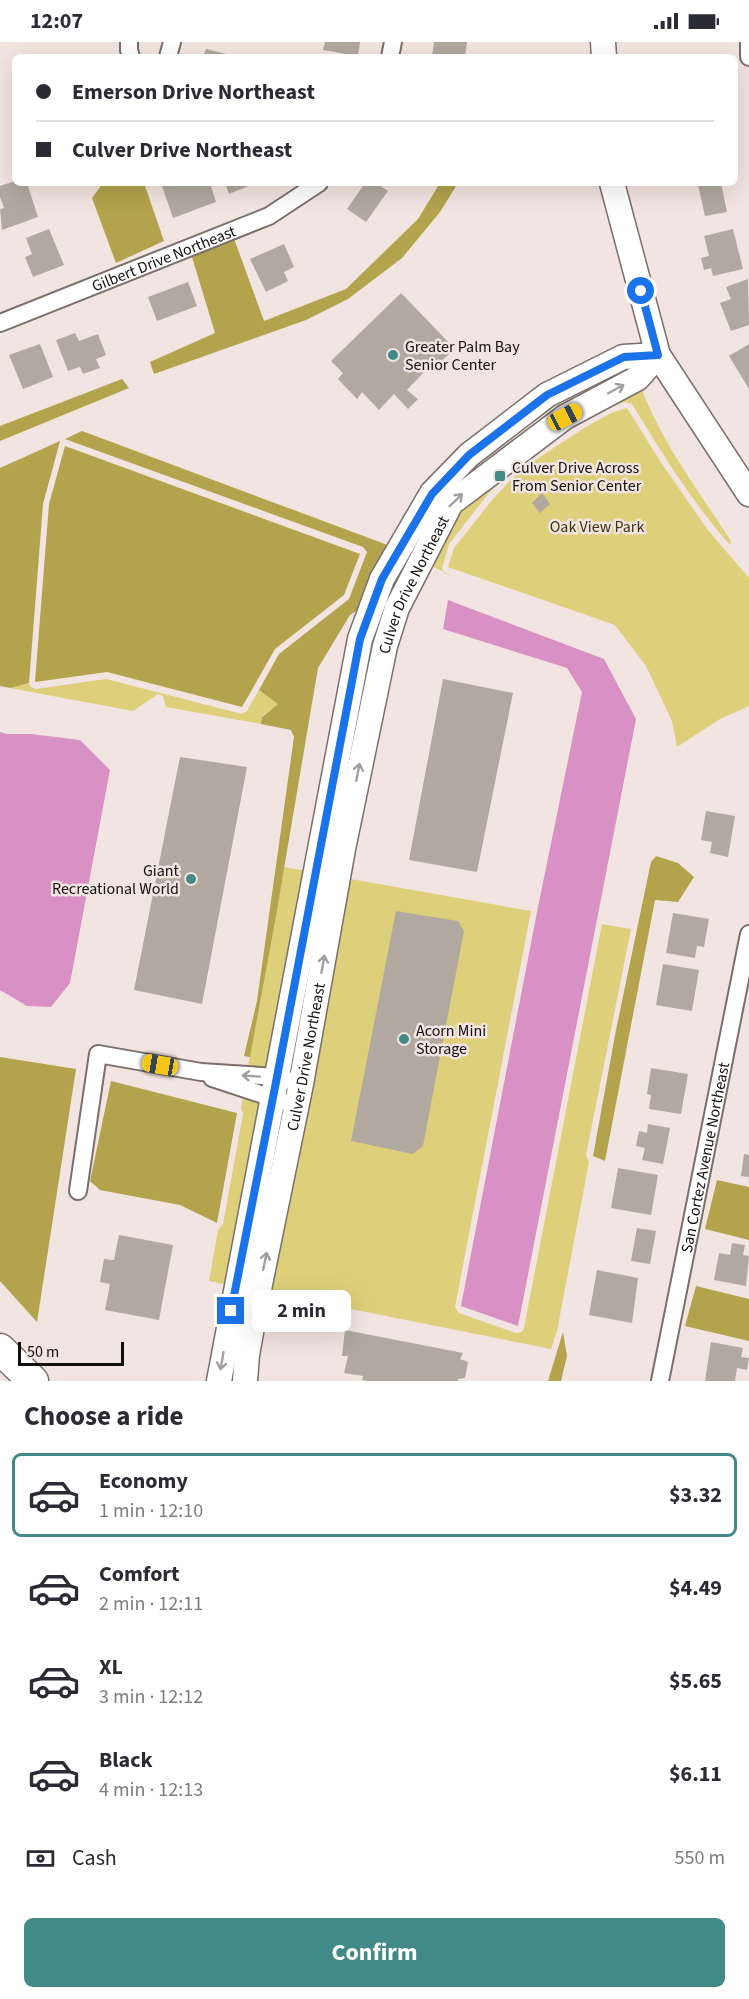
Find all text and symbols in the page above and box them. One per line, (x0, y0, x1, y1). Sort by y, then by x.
text: 12:07 (30, 5, 83, 37)
text: Emerson Drive Northeast (72, 76, 315, 108)
text: Culver Drive Northeast (72, 134, 292, 166)
street label: Gilbert Drive Northeast (89, 220, 240, 297)
route start (627, 277, 654, 304)
place label: Greater Palm Bay Senior Center (405, 336, 520, 376)
marker: Greater Palm Bay Senior Center (386, 348, 400, 362)
one-way arrow (607, 383, 624, 395)
car (545, 401, 585, 433)
place label: Culver Drive Across From Senior Center (512, 457, 642, 497)
marker: Culver Drive Across From Senior Center (493, 469, 507, 483)
one-way arrow (449, 493, 464, 507)
street label: Culver Drive Northeast (374, 511, 455, 656)
park label: Oak View Park (550, 516, 644, 538)
one-way arrow (353, 763, 364, 782)
place label: Giant Recreational World (52, 860, 180, 900)
marker: Giant Recreational World (184, 872, 198, 886)
one-way arrow (318, 955, 329, 974)
street label: Culver Drive Northeast (282, 981, 331, 1133)
place label: Acorn Mini Storage (416, 1020, 486, 1060)
marker: Acorn Mini Storage (397, 1032, 411, 1046)
car (141, 1053, 179, 1077)
street label: San Cortez Avenue Northeast (676, 1060, 735, 1255)
one-way arrow (242, 1070, 262, 1081)
one-way arrow (260, 1252, 271, 1272)
callout: 2 min (252, 1290, 351, 1332)
route end (217, 1297, 244, 1324)
text: 2 min (277, 1297, 326, 1325)
scale bar (18, 1339, 124, 1366)
text: 50 m (27, 1341, 59, 1363)
one-way arrow (216, 1351, 227, 1370)
text: Choose a ride (24, 1397, 184, 1436)
text: Economy (99, 1465, 188, 1497)
icon: car (27, 1468, 81, 1522)
text: $3.32 (669, 1479, 722, 1511)
text: 1 min · 12:10 (99, 1497, 203, 1525)
text: Comfort (99, 1558, 180, 1590)
icon: car (27, 1561, 81, 1615)
text: $4.49 (669, 1572, 722, 1604)
text: 2 min · 12:11 (99, 1590, 203, 1618)
text: XL (99, 1651, 123, 1683)
icon: car (27, 1654, 81, 1708)
text: $5.65 (669, 1665, 722, 1697)
text: 3 min · 12:12 (99, 1683, 203, 1711)
text: Black (99, 1744, 153, 1776)
icon: car (27, 1747, 81, 1801)
text: $6.11 (669, 1758, 722, 1790)
text: 4 min · 12:13 (99, 1776, 203, 1804)
icon: cash (24, 1842, 57, 1875)
text: Cash (72, 1842, 117, 1874)
text: 550 m (675, 1844, 725, 1872)
button: Confirm (24, 1918, 725, 1987)

